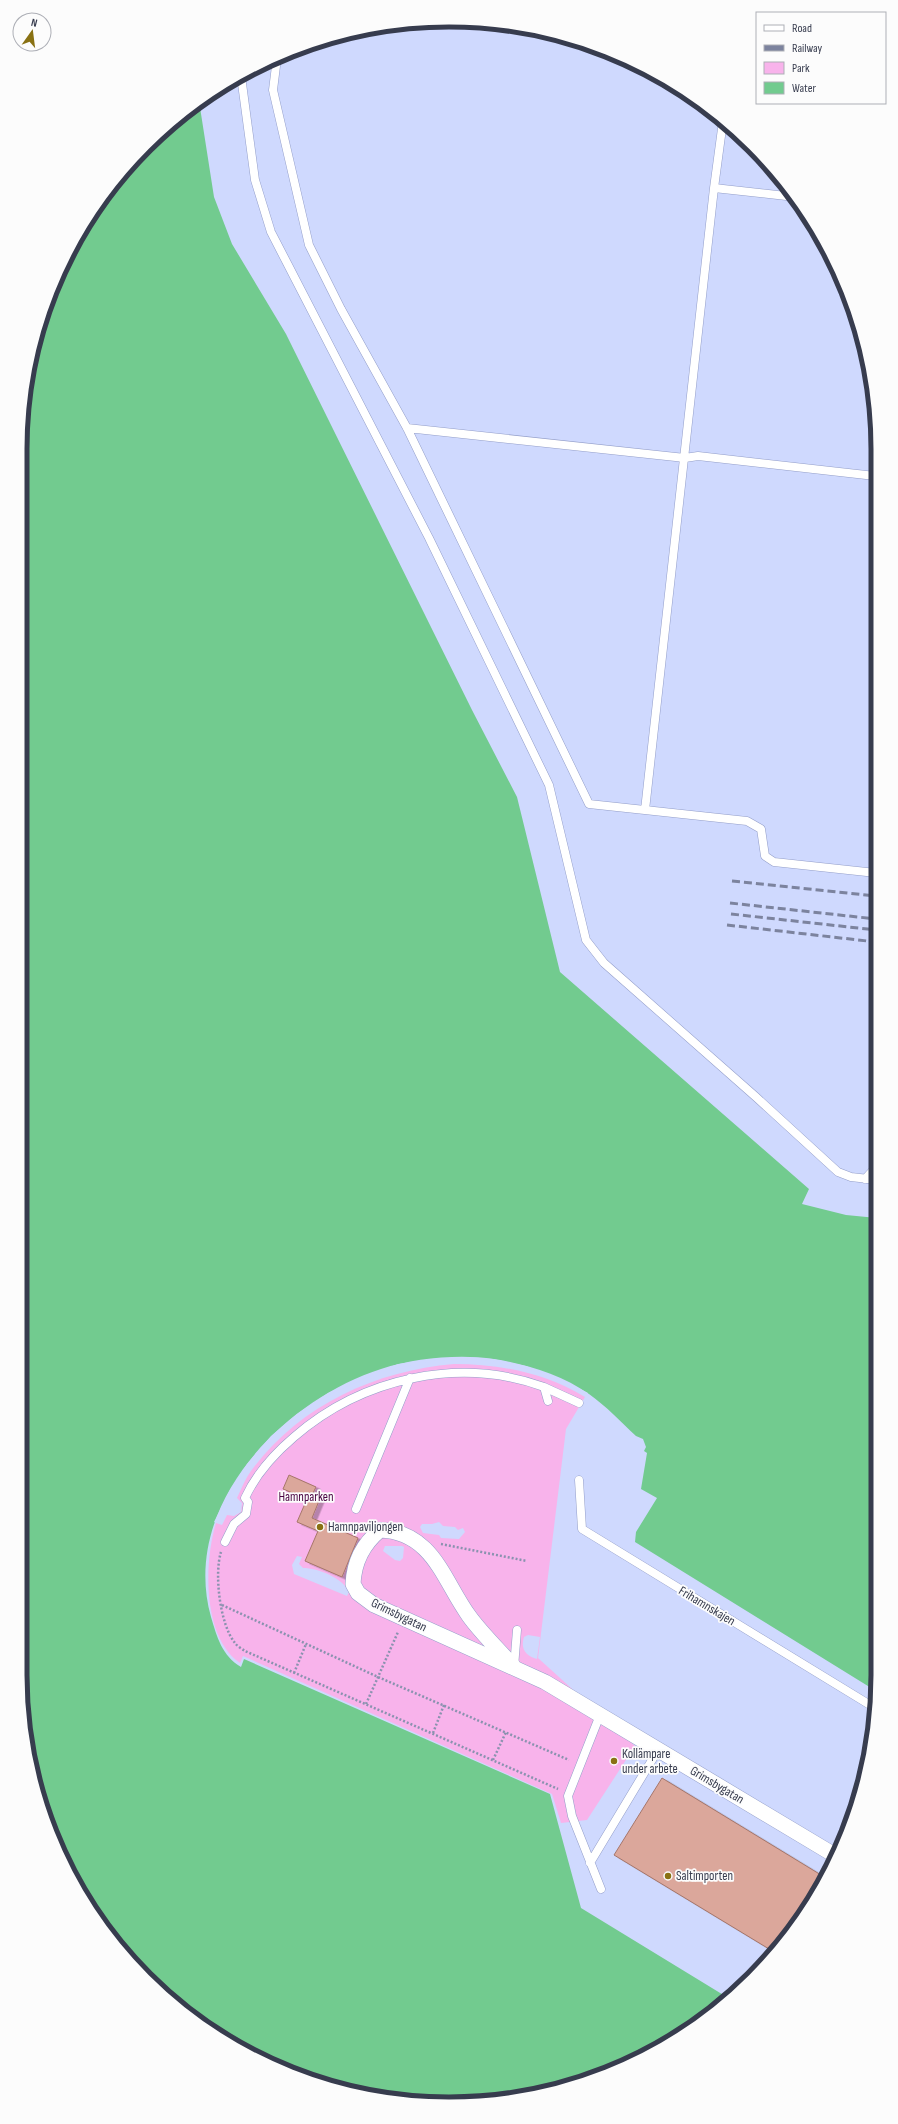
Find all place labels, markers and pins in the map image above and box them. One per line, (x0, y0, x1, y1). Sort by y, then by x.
place label: Hamnpaviljongen (328, 1519, 403, 1535)
marker: Hamnpaviljongen (315, 1522, 325, 1532)
place label: Kollämpare under arbete (622, 1746, 678, 1777)
marker: Kollämpare under arbete (609, 1756, 619, 1766)
place label: Saltimporten (676, 1868, 733, 1884)
marker: Saltimporten (663, 1871, 673, 1881)

